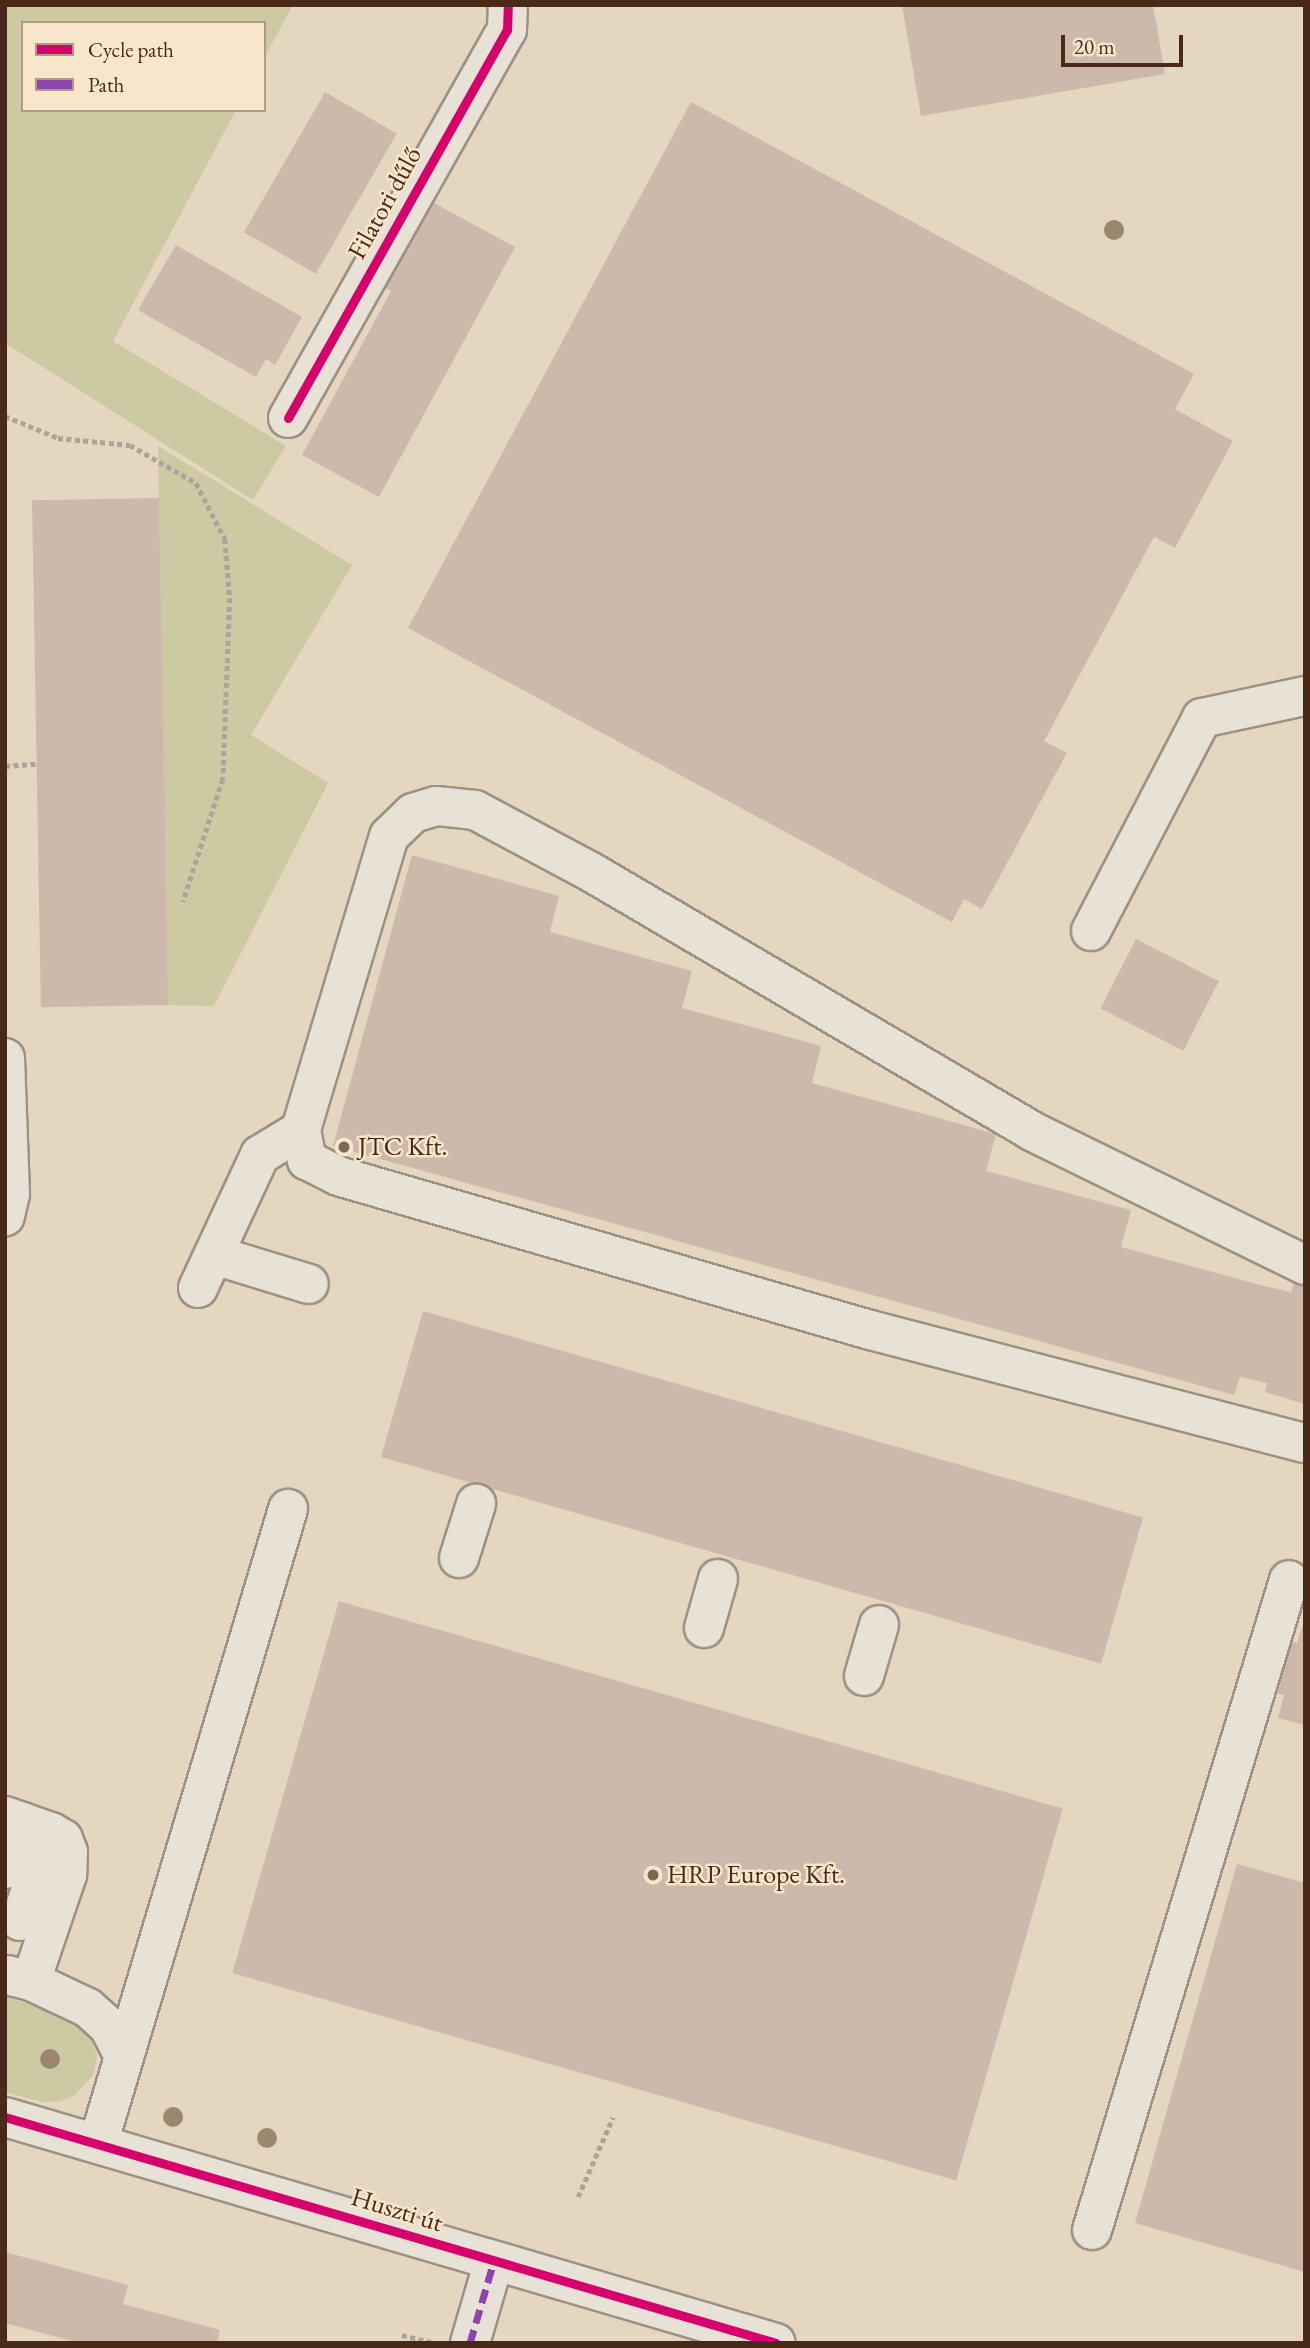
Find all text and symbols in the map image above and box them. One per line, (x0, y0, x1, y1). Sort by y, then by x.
legend (21, 21, 266, 112)
scale bar (1065, 21, 1188, 65)
text: 20 m (1074, 33, 1115, 60)
text: Cycle path (88, 36, 174, 63)
text: Path (88, 71, 124, 98)
street label: Filatori dűlő (341, 141, 429, 265)
place label: JTC Kft. (358, 1131, 448, 1163)
marker: JTC Kft. (336, 1139, 352, 1155)
place label: HRP Europe Kft. (667, 1859, 845, 1891)
marker: HRP Europe Kft. (645, 1867, 661, 1883)
street label: Huszti út (347, 2181, 447, 2239)

